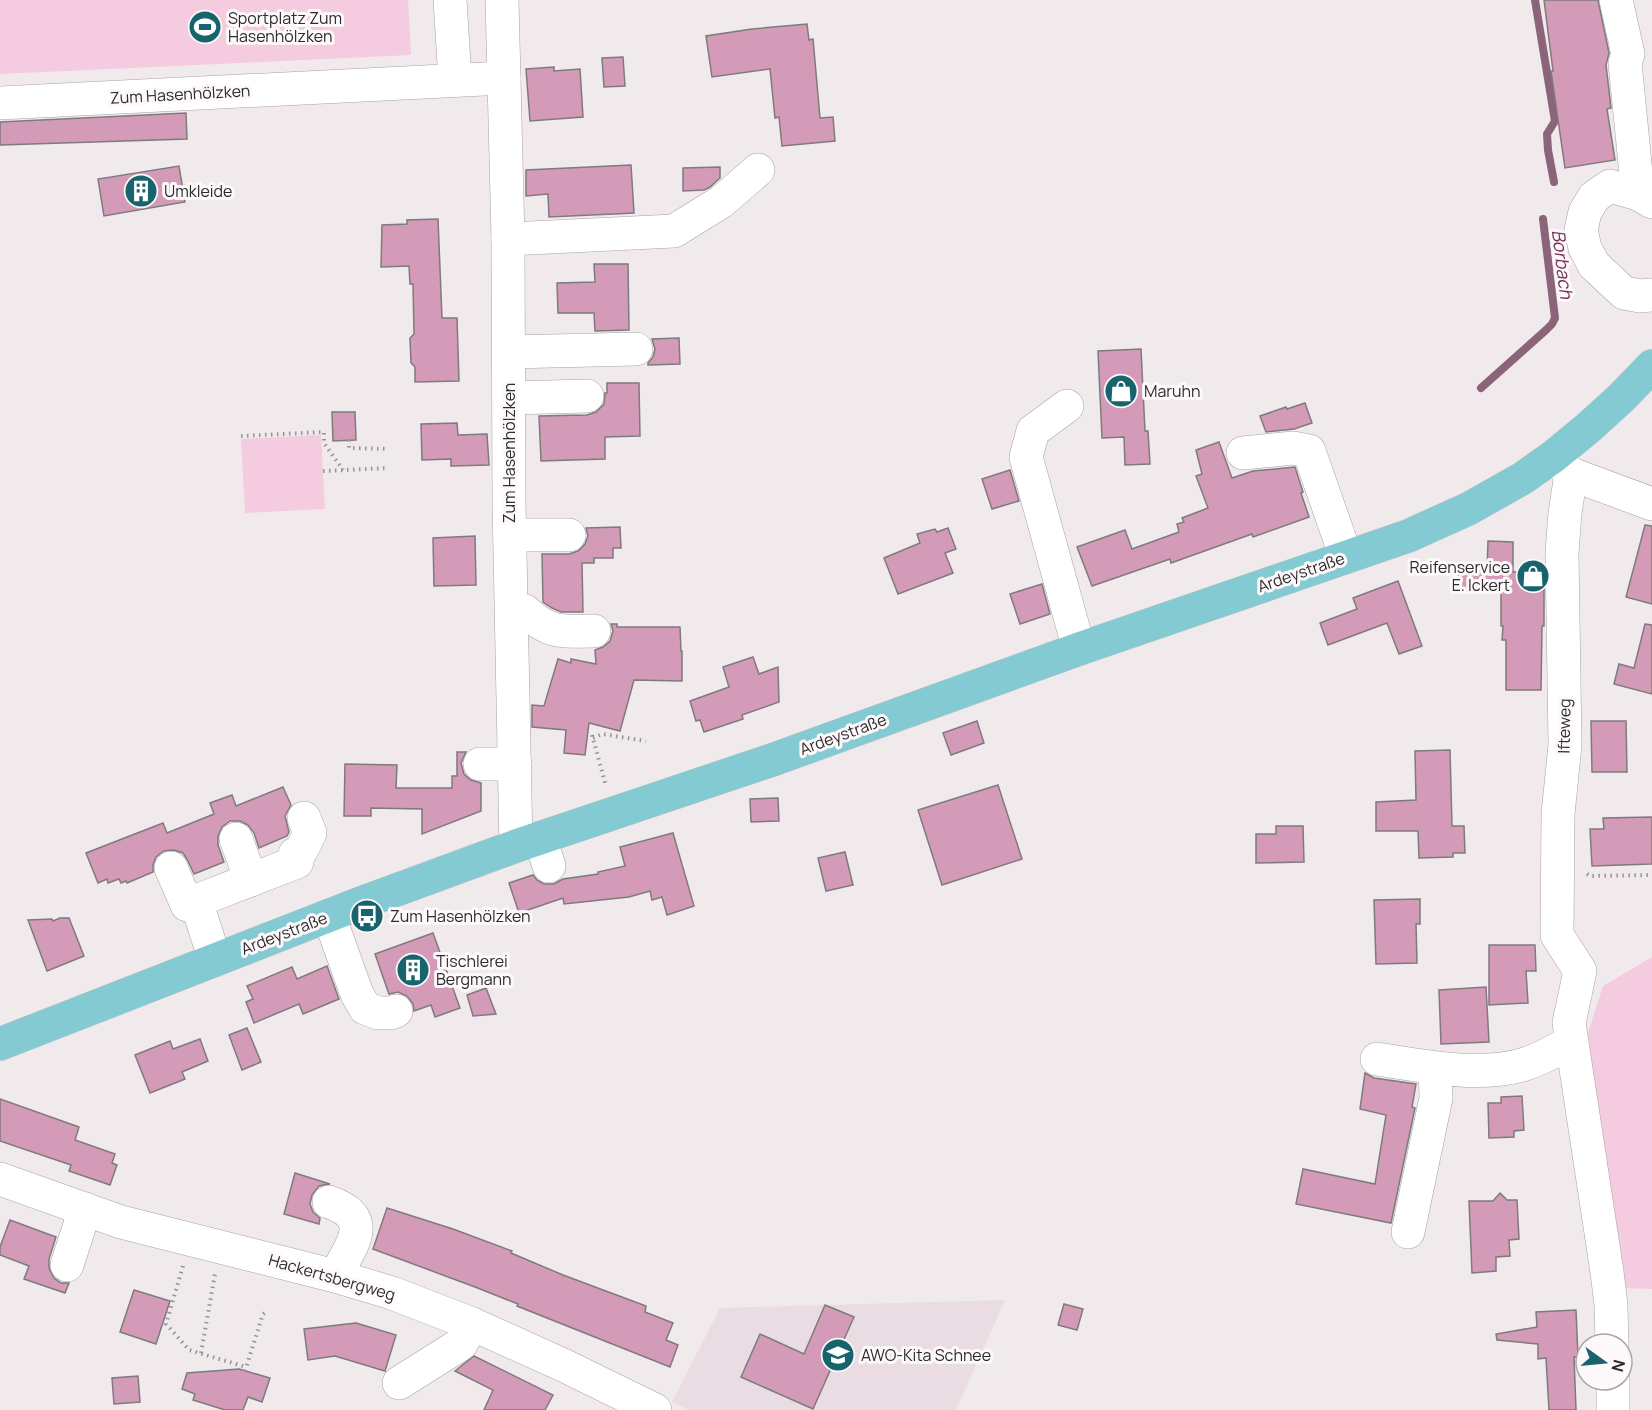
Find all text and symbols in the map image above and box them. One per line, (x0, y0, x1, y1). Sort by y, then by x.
place label: Sportplatz Zum Hasenhölzken (228, 7, 342, 47)
sports icon: Sportplatz Zum Hasenhölzken (187, 9, 223, 45)
street label: Zum Hasenhölzken (109, 79, 251, 109)
building icon: Umkleide (123, 173, 159, 209)
place label: Umkleide (164, 180, 232, 202)
water label: Borbach (1547, 228, 1579, 301)
shop icon: Maruhn (1103, 373, 1139, 409)
place label: Maruhn (1144, 380, 1201, 402)
street label: Zum Hasenhölzken (498, 383, 520, 523)
street label: Ardeystraße (1254, 547, 1348, 597)
place label: Reifenservice E. Ickert (1410, 556, 1510, 596)
shop icon: Reifenservice E. Ickert (1515, 558, 1551, 594)
street label: Ifteweg (1553, 698, 1575, 754)
street label: Ardeystraße (797, 708, 889, 760)
bus stop icon: Zum Hasenhölzken (349, 898, 385, 934)
place label: Zum Hasenhölzken (390, 905, 531, 927)
street label: Ardeystraße (238, 906, 330, 960)
place label: Tischlerei Bergmann (436, 950, 512, 990)
building icon: Tischlerei Bergmann (395, 952, 431, 988)
street label: Hackertsbergweg (266, 1248, 398, 1306)
north arrow (1574, 1332, 1634, 1392)
school or university icon: AWO-Kita Schnee (820, 1337, 856, 1373)
place label: AWO-Kita Schnee (861, 1344, 991, 1366)
text: N (1606, 1357, 1631, 1374)

